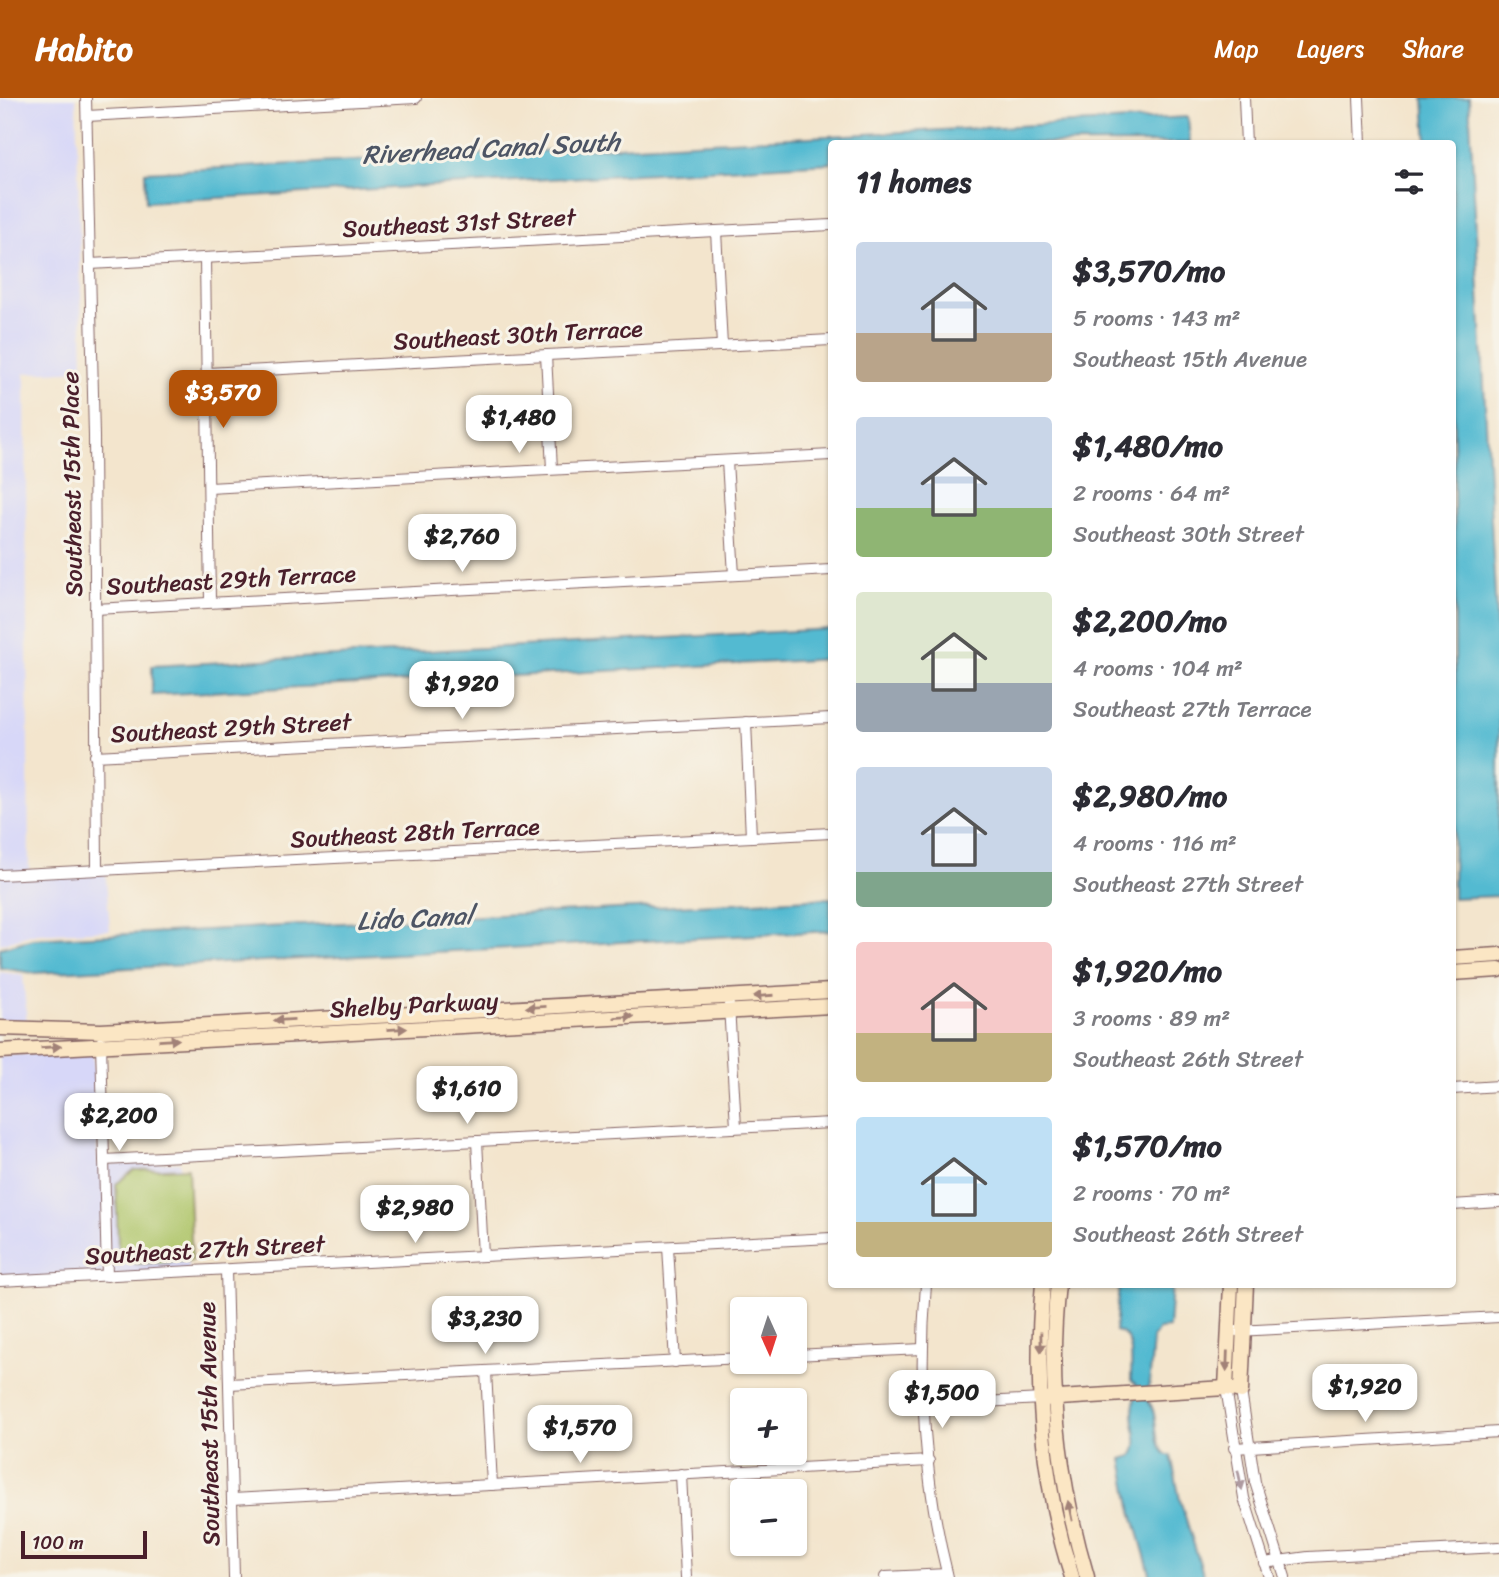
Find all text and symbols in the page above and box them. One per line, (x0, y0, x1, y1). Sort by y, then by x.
text: Habito (35, 20, 133, 78)
text: Map (1214, 28, 1259, 70)
text: Layers (1297, 28, 1364, 70)
text: Share (1402, 28, 1464, 70)
water label: Riverhead Canal South (361, 118, 623, 178)
text: 11 homes (856, 155, 971, 209)
icon: filters (1390, 163, 1428, 201)
street label: Southeast 31st Street (341, 196, 578, 250)
text: $3,570/mo (1073, 244, 1225, 298)
icon: home (912, 270, 996, 354)
text: 5 rooms · 143 m² (1073, 298, 1241, 339)
street label: Southeast 30th Terrace (392, 307, 644, 363)
text: Southeast 15th Avenue (1073, 339, 1307, 380)
pin: $3,570 (166, 370, 280, 430)
street label: Southeast 15th Place (49, 371, 95, 597)
text: $3,570 (185, 372, 261, 413)
pin: $1,480 (462, 396, 576, 455)
text: $1,480 (482, 397, 556, 438)
text: $1,480/mo (1073, 419, 1223, 473)
icon: home (912, 445, 996, 529)
text: 2 rooms · 64 m² (1073, 473, 1230, 514)
pin: $2,760 (405, 514, 519, 574)
text: Southeast 30th Street (1073, 514, 1304, 555)
text: $2,760 (424, 516, 500, 557)
street label: Southeast 29th Terrace (105, 552, 357, 608)
text: $2,200/mo (1073, 594, 1227, 648)
icon: home (912, 620, 996, 704)
text: 4 rooms · 104 m² (1073, 648, 1243, 689)
pin: $1,920 (405, 662, 519, 721)
text: $1,920 (425, 663, 499, 704)
text: Southeast 27th Terrace (1073, 689, 1312, 730)
street label: Southeast 29th Street (110, 701, 354, 755)
text: $2,980/mo (1073, 769, 1227, 823)
icon: home (912, 795, 996, 879)
street label: Southeast 28th Terrace (289, 805, 541, 861)
text: 4 rooms · 116 m² (1073, 823, 1237, 864)
text: Southeast 27th Street (1073, 864, 1303, 905)
water label: Lido Canal (356, 892, 480, 944)
text: $1,920/mo (1073, 944, 1222, 998)
icon: home (912, 970, 996, 1054)
street label: Shelby Parkway (329, 980, 500, 1030)
one-way arrow (752, 990, 774, 1001)
text: 3 rooms · 89 m² (1073, 998, 1230, 1039)
one-way arrow (525, 1001, 547, 1012)
one-way arrow (613, 1011, 635, 1022)
one-way arrow (273, 1015, 295, 1026)
one-way arrow (386, 1023, 408, 1034)
one-way arrow (159, 1035, 181, 1046)
text: Southeast 26th Street (1073, 1039, 1303, 1080)
one-way arrow (40, 1042, 62, 1053)
pin: $1,610 (410, 1066, 524, 1126)
text: $1,610 (433, 1068, 502, 1109)
pin: $2,200 (62, 1094, 176, 1153)
text: $2,200 (80, 1095, 158, 1136)
text: $1,570/mo (1073, 1119, 1222, 1173)
icon: home (912, 1145, 996, 1229)
text: 2 rooms · 70 m² (1073, 1173, 1231, 1214)
pin: $2,980 (358, 1186, 472, 1245)
text: $2,980 (376, 1187, 454, 1228)
text: Southeast 26th Street (1073, 1214, 1303, 1255)
street label: Southeast 27th Street (84, 1223, 327, 1277)
pin: $3,230 (428, 1296, 542, 1356)
north arrow (730, 1297, 807, 1374)
map controls (730, 1297, 807, 1556)
text: $3,230 (448, 1298, 522, 1339)
street label: Southeast 15th Avenue (186, 1301, 232, 1546)
one-way arrow (1035, 1331, 1047, 1353)
one-way arrow (1221, 1350, 1232, 1372)
pin: $1,920 (1308, 1364, 1422, 1424)
text: $1,920 (1328, 1366, 1402, 1407)
pin: $1,500 (885, 1370, 999, 1430)
text: $1,500 (905, 1372, 979, 1413)
button: + (730, 1388, 807, 1465)
pin: $1,570 (523, 1406, 637, 1465)
text: $1,570 (543, 1407, 617, 1448)
one-way arrow (1235, 1469, 1246, 1491)
button: − (730, 1479, 807, 1556)
one-way arrow (1065, 1500, 1076, 1522)
text: 100 m (32, 1526, 84, 1559)
scale bar (21, 1528, 147, 1560)

